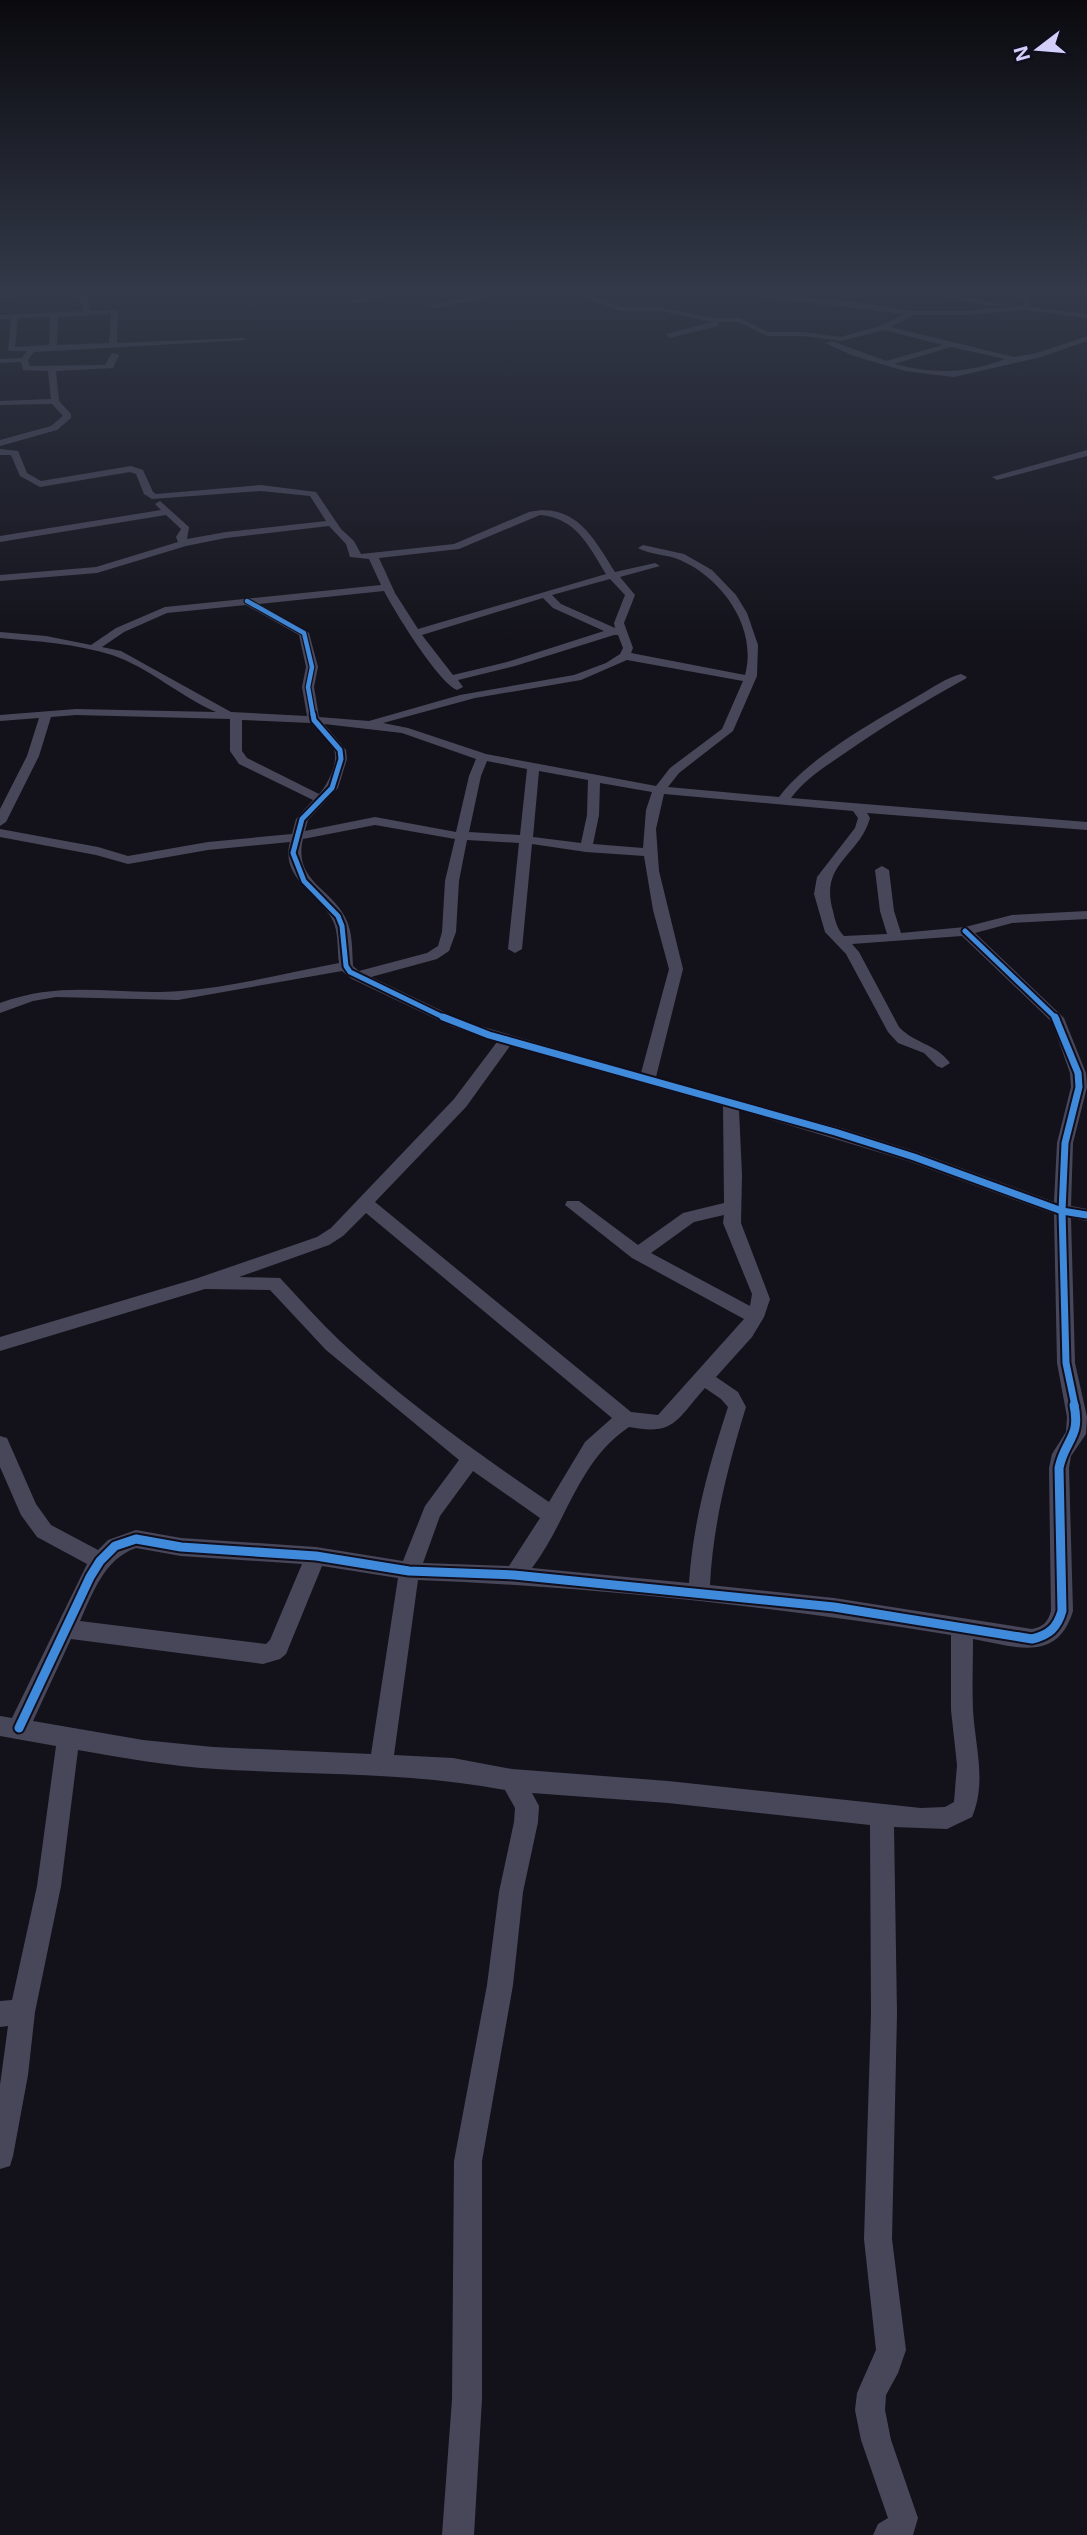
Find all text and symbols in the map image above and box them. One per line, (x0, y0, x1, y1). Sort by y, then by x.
north arrow (1003, 14, 1073, 84)
text: N (1009, 43, 1035, 64)

